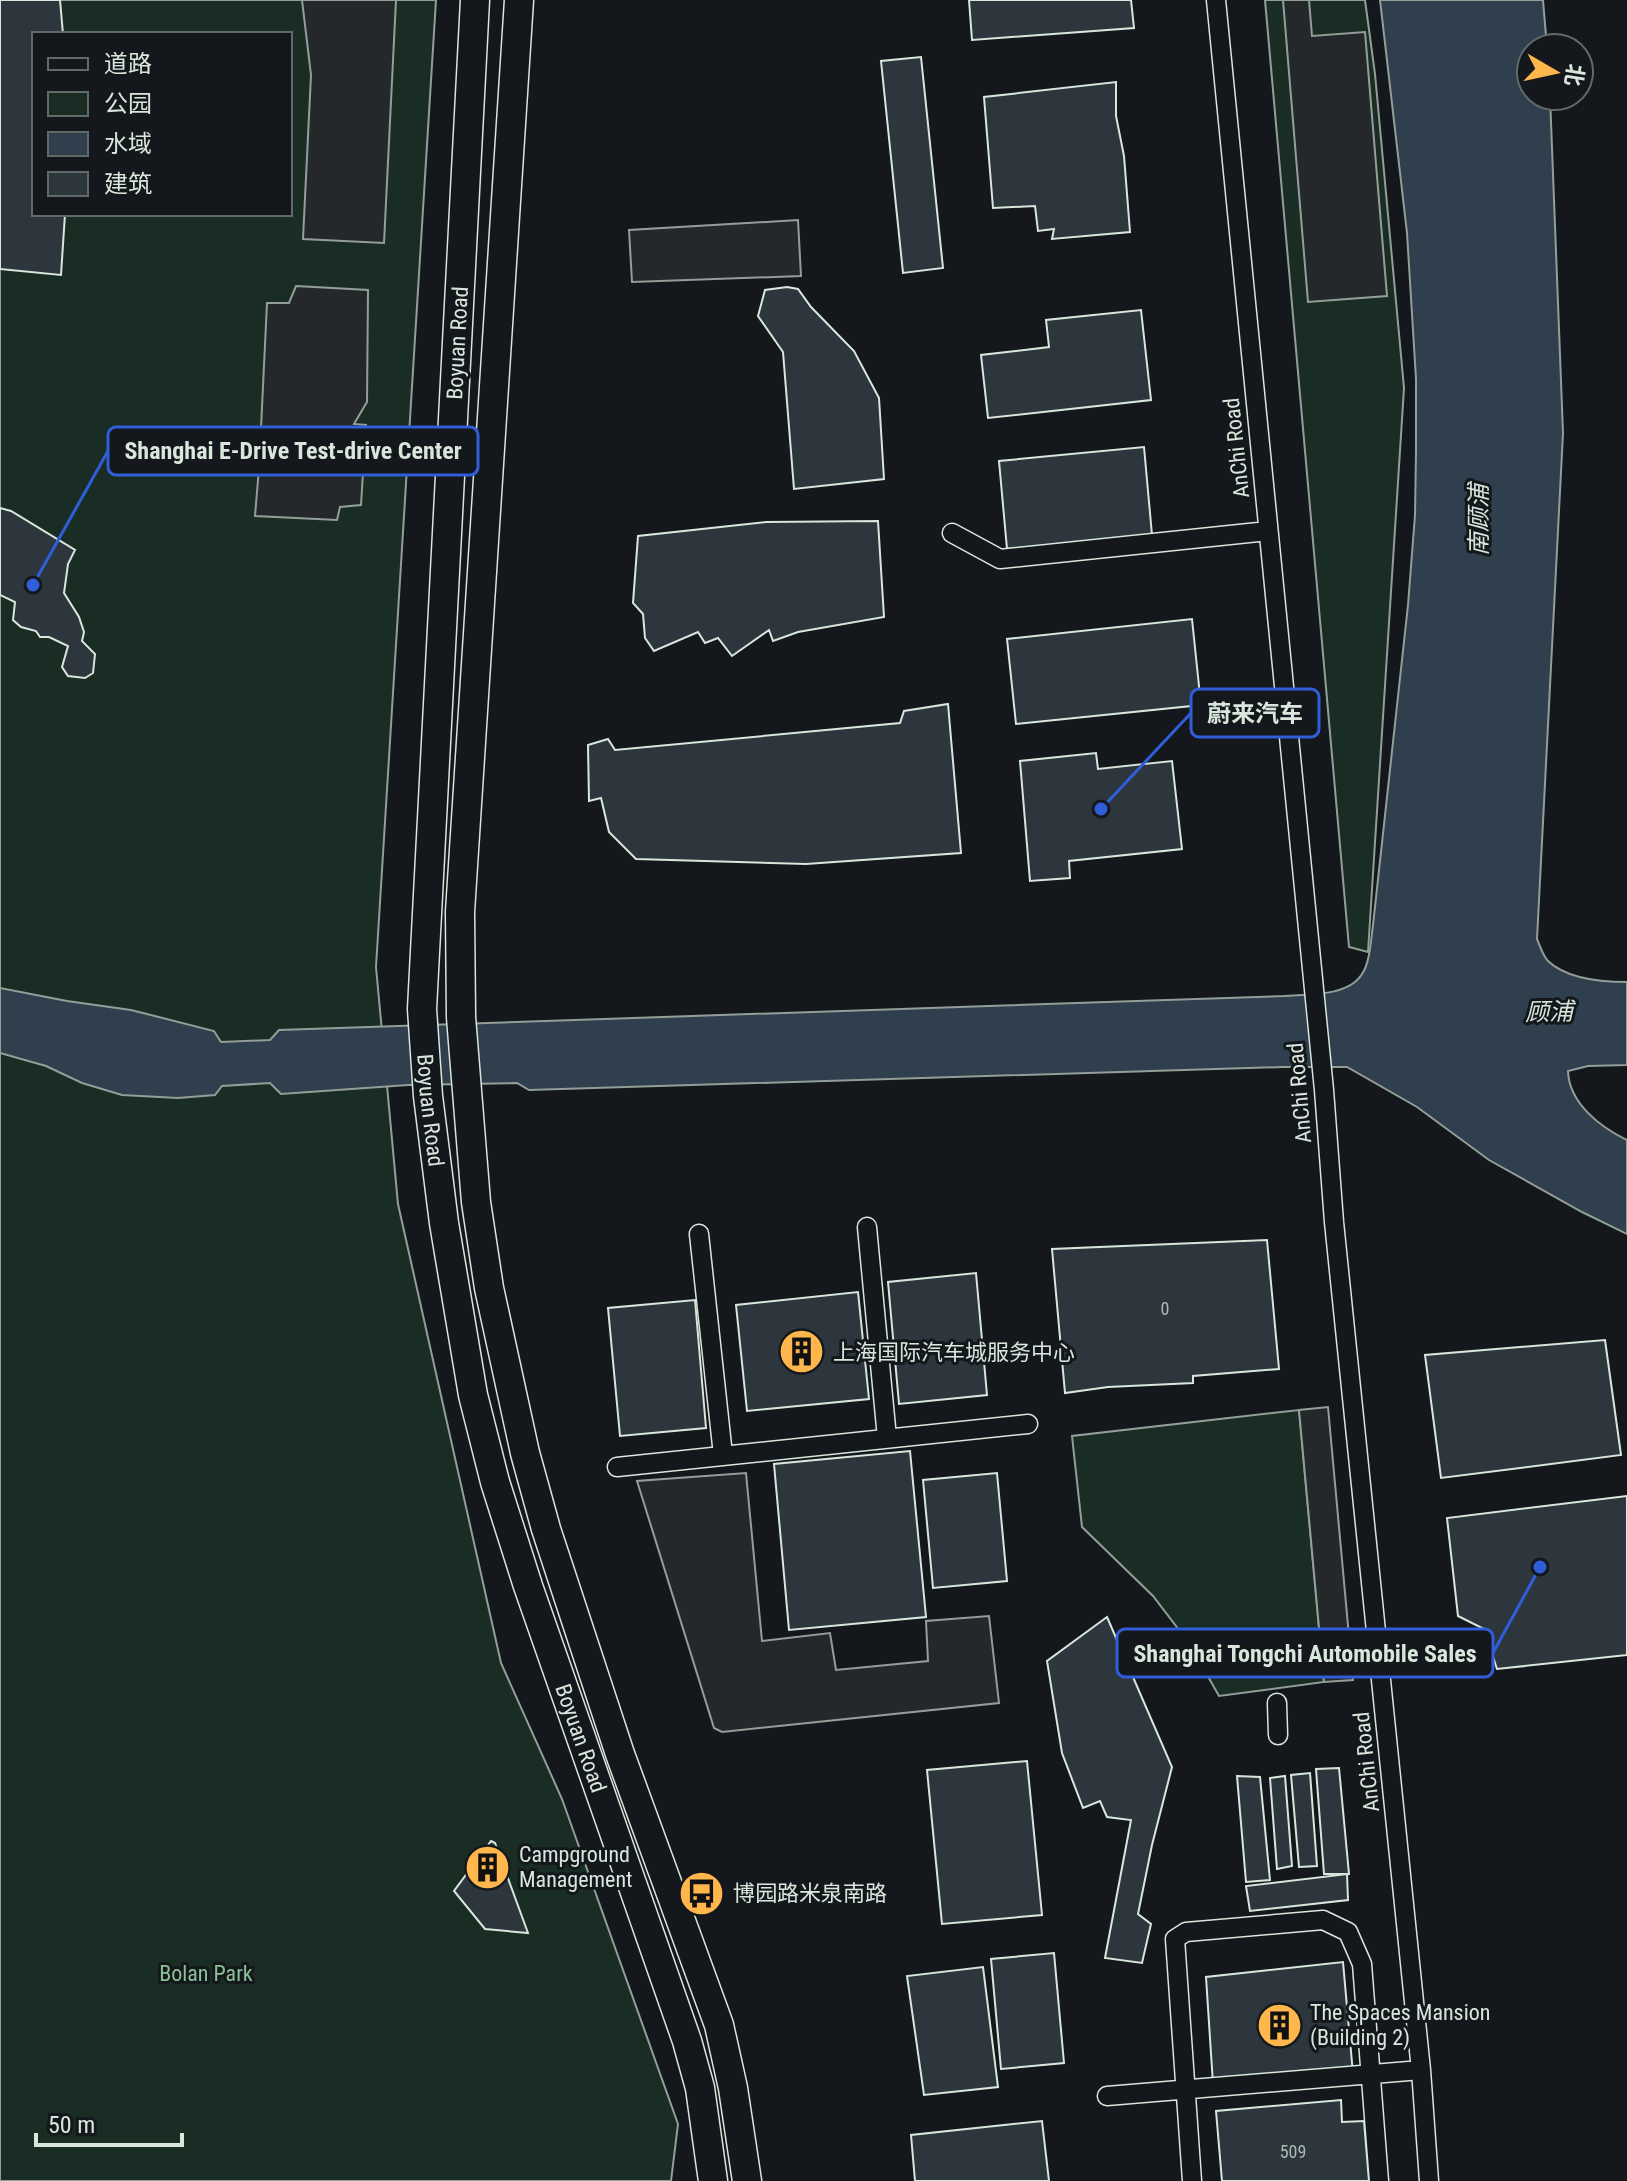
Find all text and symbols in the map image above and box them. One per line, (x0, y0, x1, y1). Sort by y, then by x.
legend (32, 32, 292, 216)
north arrow (1515, 32, 1595, 112)
text: 道路 (104, 50, 152, 78)
text: 北 (1560, 62, 1588, 88)
text: 公园 (104, 90, 152, 118)
text: 水域 (104, 130, 152, 158)
text: 建筑 (104, 170, 152, 198)
street label: Boyuan Road (442, 286, 473, 400)
street label: AnChi Road (1219, 397, 1254, 499)
callout: Shanghai E-Drive Test-drive Center (108, 427, 478, 475)
text: Shanghai E-Drive Test-drive Center (124, 437, 462, 465)
water label: 南顾浦 (1465, 480, 1493, 556)
callout: 蔚来汽车 (1191, 689, 1319, 737)
text: 蔚来汽车 (1207, 700, 1303, 728)
water label: 顾浦 (1525, 998, 1577, 1026)
street label: AnChi Road (1283, 1042, 1316, 1144)
street label: Boyuan Road (412, 1053, 449, 1168)
house number: 0 (1161, 1298, 1169, 1319)
building icon: 上海国际汽车城服务中心 (778, 1328, 826, 1376)
place label: 上海国际汽车城服务中心 (833, 1340, 1075, 1365)
callout: Shanghai Tongchi Automobile Sales (1117, 1629, 1493, 1677)
text: Shanghai Tongchi Automobile Sales (1133, 1640, 1477, 1668)
street label: Boyuan Road (550, 1681, 611, 1796)
street label: AnChi Road (1349, 1711, 1384, 1813)
place label: Campground Management (519, 1842, 633, 1892)
building icon: Campground Management (464, 1843, 512, 1891)
bus stop icon: 博园路米泉南路 (678, 1869, 726, 1917)
place label: 博园路米泉南路 (733, 1881, 887, 1906)
park label: Bolan Park (159, 1961, 253, 1986)
place label: The Spaces Mansion (Building 2) (1310, 2000, 1490, 2051)
building icon: The Spaces Mansion (Building 2) (1255, 2001, 1303, 2049)
scale bar (36, 2097, 182, 2147)
text: 50 m (48, 2111, 95, 2139)
house number: 509 (1280, 2141, 1306, 2162)

